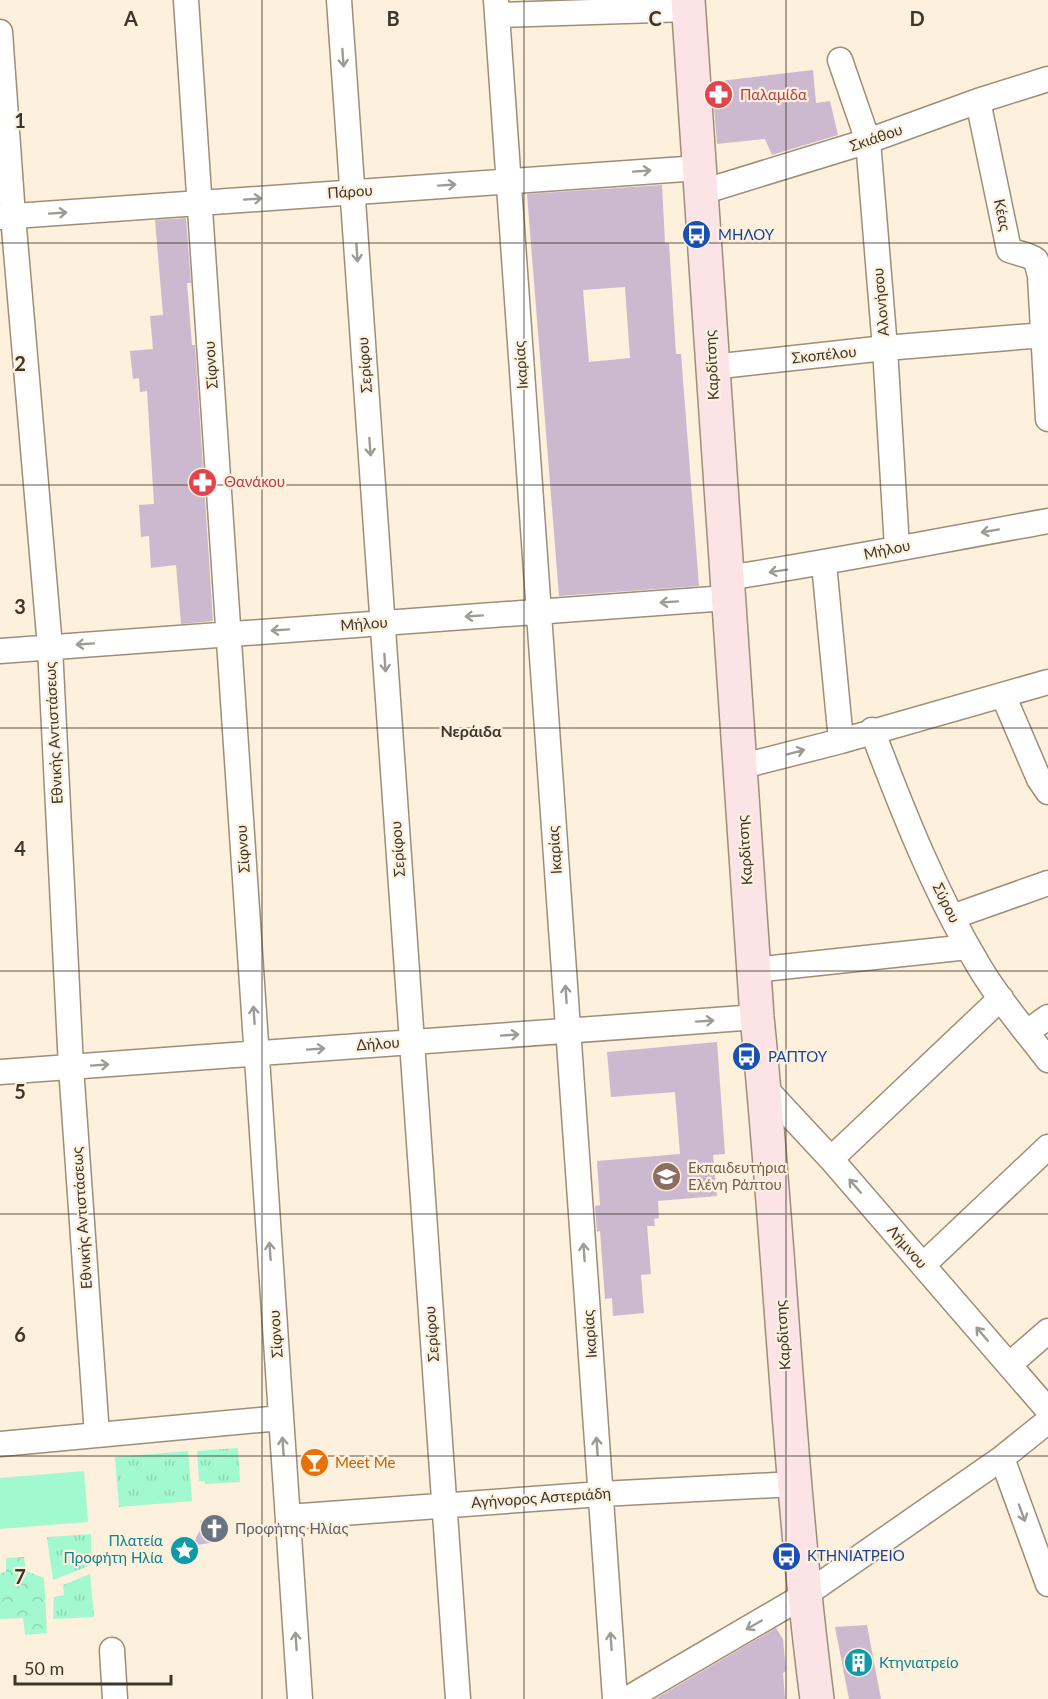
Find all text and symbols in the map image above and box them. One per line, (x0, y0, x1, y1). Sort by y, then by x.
text: A (123, 6, 138, 30)
text: B (386, 6, 400, 30)
text: C (648, 6, 662, 30)
text: D (909, 6, 925, 30)
one-way arrow (338, 48, 349, 68)
pharmacy icon: Παλαμίδα (703, 79, 735, 111)
place label: Παλαμίδα (740, 85, 807, 103)
text: 1 (14, 108, 26, 132)
street label: Σκιάθου (847, 120, 905, 155)
one-way arrow (631, 166, 651, 177)
one-way arrow (437, 179, 457, 190)
street label: Πάρου (327, 180, 373, 202)
one-way arrow (242, 193, 262, 204)
street label: Κέας (991, 197, 1015, 232)
one-way arrow (48, 207, 68, 218)
bus stop icon: ΜΗΛΟΥ (681, 219, 713, 251)
place label: ΜΗΛΟΥ (718, 225, 775, 243)
one-way arrow (351, 242, 362, 262)
street label: Αλονήσου (868, 267, 892, 337)
street label: Καρδίτσης (700, 330, 722, 401)
street label: Σερίφου (353, 337, 375, 394)
street label: Ικαρίας (509, 340, 531, 390)
street label: Σίφνου (199, 341, 221, 390)
street label: Σκοπέλου (791, 342, 857, 366)
text: 2 (14, 351, 26, 375)
one-way arrow (365, 437, 376, 457)
pharmacy icon: Θανάκου (187, 466, 219, 498)
place label: Θανάκου (224, 472, 285, 490)
one-way arrow (981, 526, 1001, 537)
street label: Μήλου (862, 535, 912, 563)
one-way arrow (769, 565, 788, 576)
text: 3 (14, 594, 26, 618)
one-way arrow (659, 597, 679, 608)
one-way arrow (465, 611, 485, 622)
street label: Μήλου (340, 612, 388, 634)
one-way arrow (270, 625, 290, 636)
one-way arrow (76, 639, 96, 650)
one-way arrow (380, 652, 391, 672)
street label: Εθνικής Αντιστάσεως (40, 661, 66, 805)
district label: Νεράιδα (440, 721, 502, 740)
one-way arrow (786, 746, 805, 758)
street label: Καρδίτσης (733, 814, 755, 886)
street label: Σερίφου (386, 821, 408, 878)
street label: Σίφνου (231, 825, 253, 874)
street label: Ικαρίας (543, 825, 565, 875)
text: 4 (14, 836, 26, 860)
street label: Σύρου (930, 880, 964, 926)
one-way arrow (560, 985, 571, 1005)
one-way arrow (249, 1006, 260, 1025)
one-way arrow (694, 1015, 714, 1026)
one-way arrow (500, 1029, 520, 1040)
street label: Δήλου (356, 1033, 400, 1053)
bus stop icon: ΡΑΠΤΟΥ (731, 1041, 763, 1073)
one-way arrow (305, 1043, 325, 1054)
place label: ΡΑΠΤΟΥ (768, 1047, 828, 1065)
one-way arrow (90, 1059, 110, 1070)
text: 5 (14, 1079, 26, 1103)
street label: Εθνικής Αντιστάσεως (67, 1146, 95, 1290)
place label: Εκπαιδευτήρια Ελένη Ράπτου (688, 1158, 786, 1193)
school or university icon: Εκπαιδευτήρια Ελένη Ράπτου (651, 1161, 683, 1193)
one-way arrow (848, 1179, 862, 1194)
street label: Λήμνου (884, 1221, 932, 1272)
one-way arrow (265, 1242, 276, 1262)
one-way arrow (578, 1242, 589, 1262)
street label: Καρδίτσης (771, 1299, 793, 1371)
street label: Σερίφου (420, 1306, 442, 1363)
street label: Ικαρίας (578, 1309, 600, 1359)
street label: Σίφνου (264, 1310, 286, 1359)
text: 6 (14, 1322, 26, 1346)
one-way arrow (975, 1327, 989, 1342)
one-way arrow (278, 1437, 289, 1457)
one-way arrow (592, 1437, 603, 1457)
bar icon: Meet Me (298, 1447, 330, 1479)
place label: Meet Me (335, 1453, 395, 1471)
street label: Αγήνορος Αστεριάδη (470, 1483, 612, 1511)
one-way arrow (1017, 1503, 1028, 1521)
church icon: Προφήτης Ηλίας (198, 1513, 230, 1545)
place label: Προφήτης Ηλίας (235, 1519, 348, 1537)
place label: Πλατεία Προφήτη Ηλία (64, 1531, 163, 1566)
place icon: Πλατεία Προφήτη Ηλία (168, 1534, 200, 1566)
bus stop icon: ΚΤΗΝΙΑΤΡΕΙΟ (770, 1540, 802, 1572)
place label: ΚΤΗΝΙΑΤΡΕΙΟ (807, 1546, 905, 1564)
text: 7 (14, 1564, 26, 1588)
one-way arrow (746, 1619, 763, 1631)
one-way arrow (290, 1631, 301, 1651)
one-way arrow (605, 1631, 616, 1651)
building icon: Κτηνιατρείο (842, 1647, 874, 1679)
scale bar (15, 1648, 171, 1686)
place label: Κτηνιατρείο (879, 1653, 959, 1671)
text: 50 m (24, 1657, 64, 1679)

